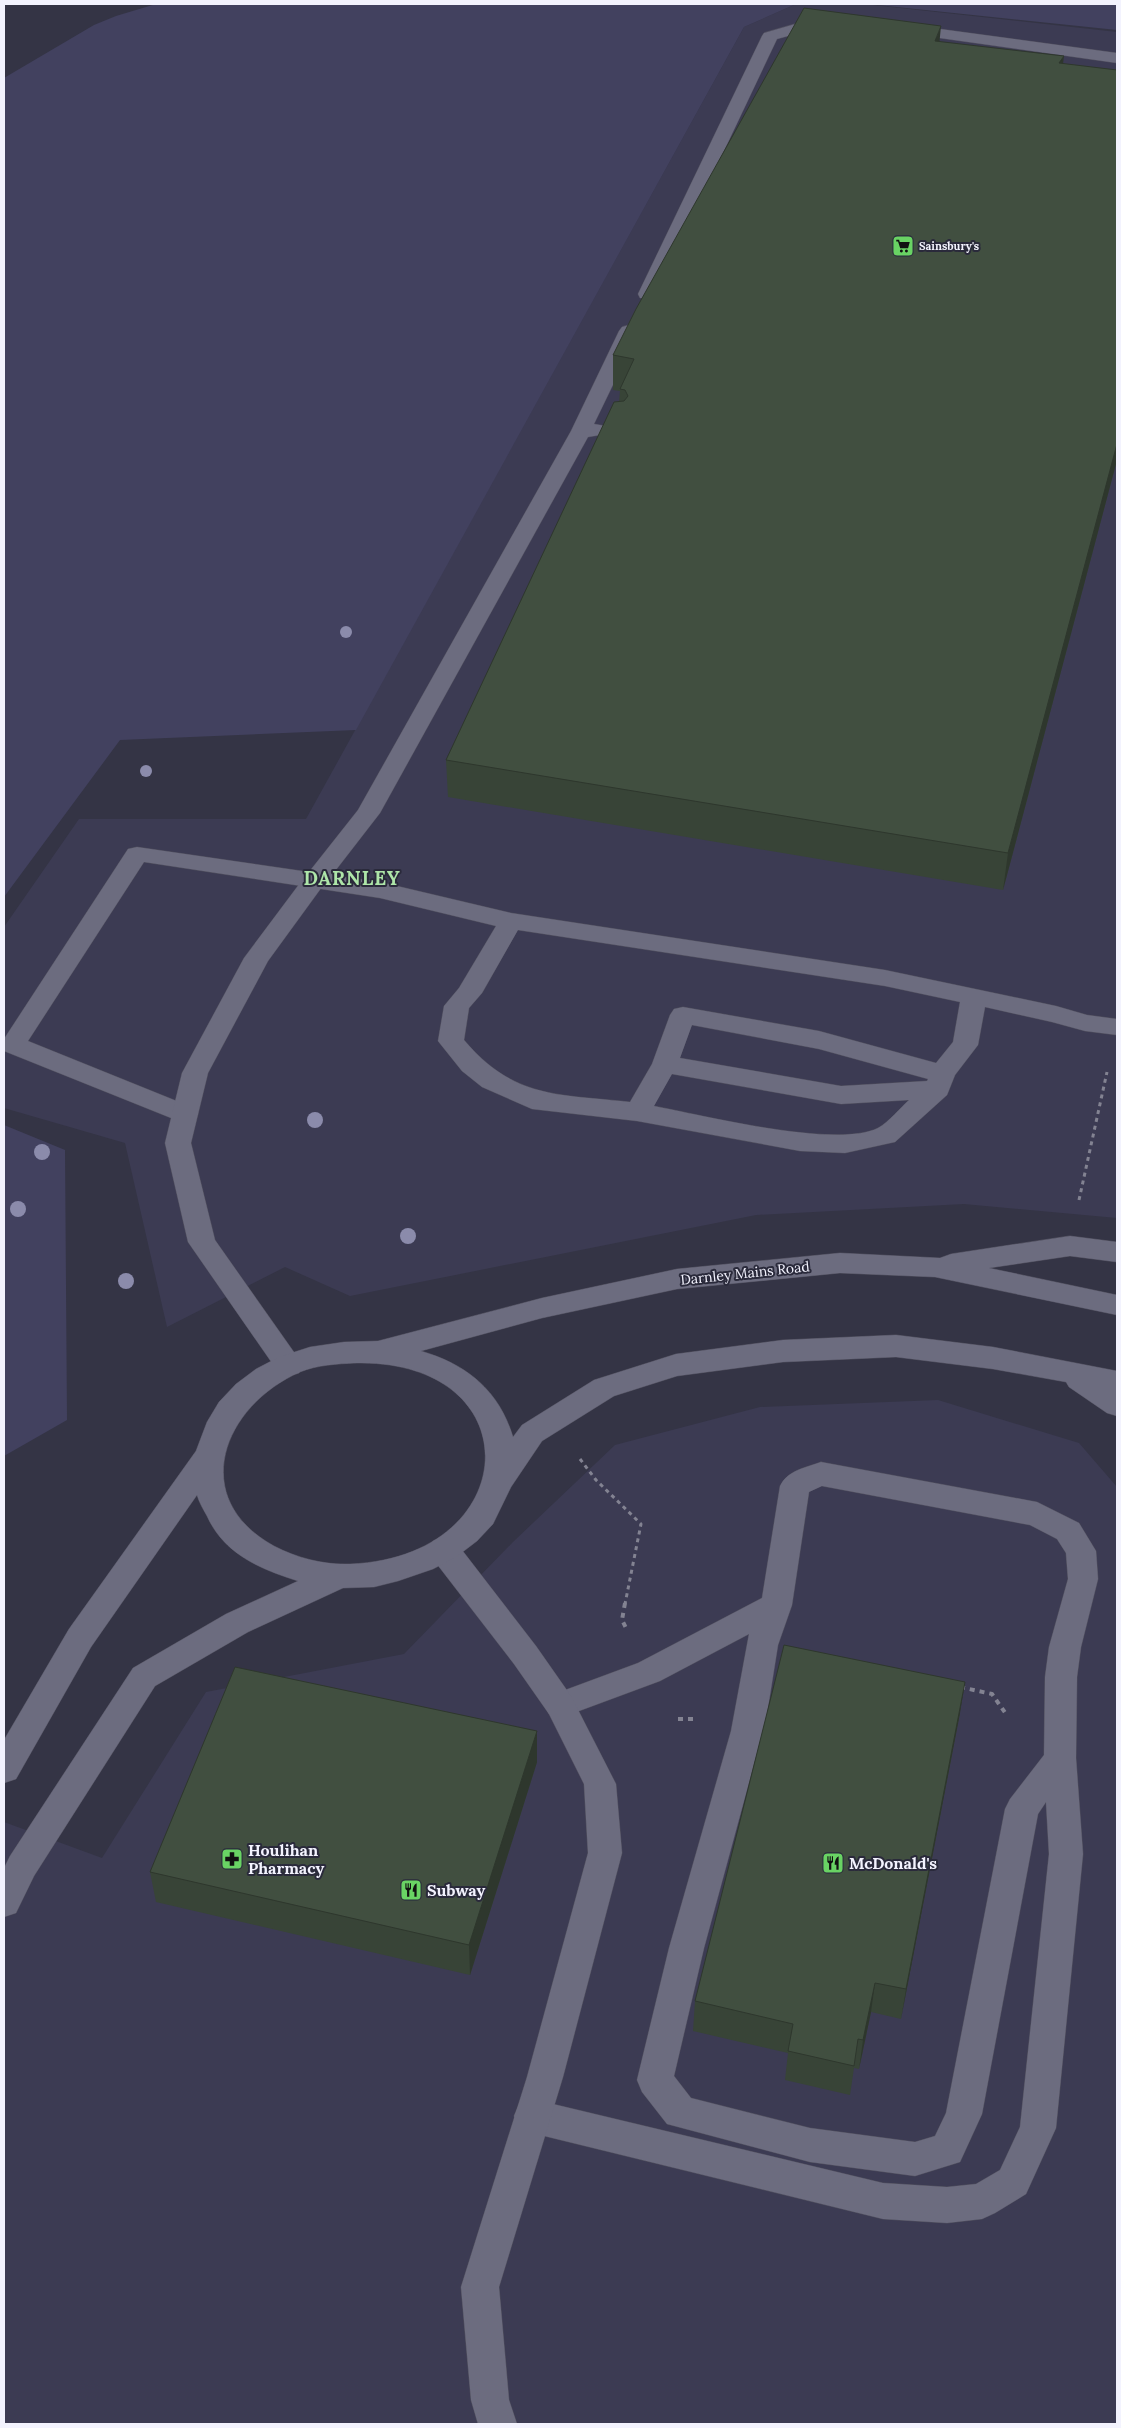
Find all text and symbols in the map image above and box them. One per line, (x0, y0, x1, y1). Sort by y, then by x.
supermarket icon: Sainsbury's (891, 234, 915, 258)
place label: Sainsbury's (919, 239, 979, 253)
district label: DARNLEY (303, 866, 401, 890)
street label: Darnley Mains Road (680, 1257, 810, 1289)
place label: Houlihan Pharmacy (248, 1840, 325, 1878)
pharmacy icon: Houlihan Pharmacy (220, 1847, 244, 1871)
restaurant icon: McDonald's (821, 1851, 845, 1875)
place label: McDonald's (849, 1853, 937, 1873)
restaurant icon: Subway (399, 1878, 423, 1902)
place label: Subway (427, 1880, 485, 1900)

